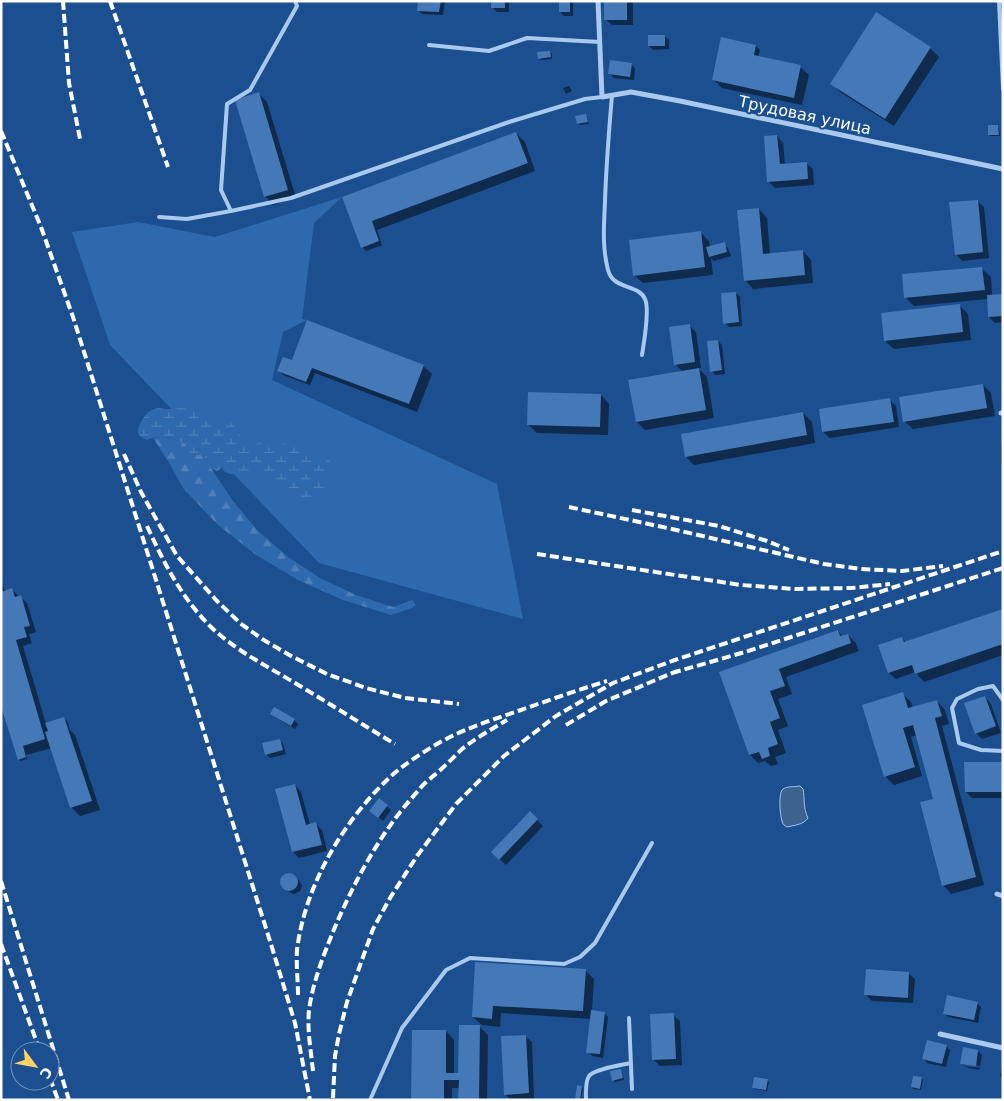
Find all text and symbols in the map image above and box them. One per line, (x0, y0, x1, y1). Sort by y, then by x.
street label: Трудовая улица (736, 91, 873, 138)
north arrow (10, 1041, 60, 1091)
text: С (37, 1064, 56, 1081)

